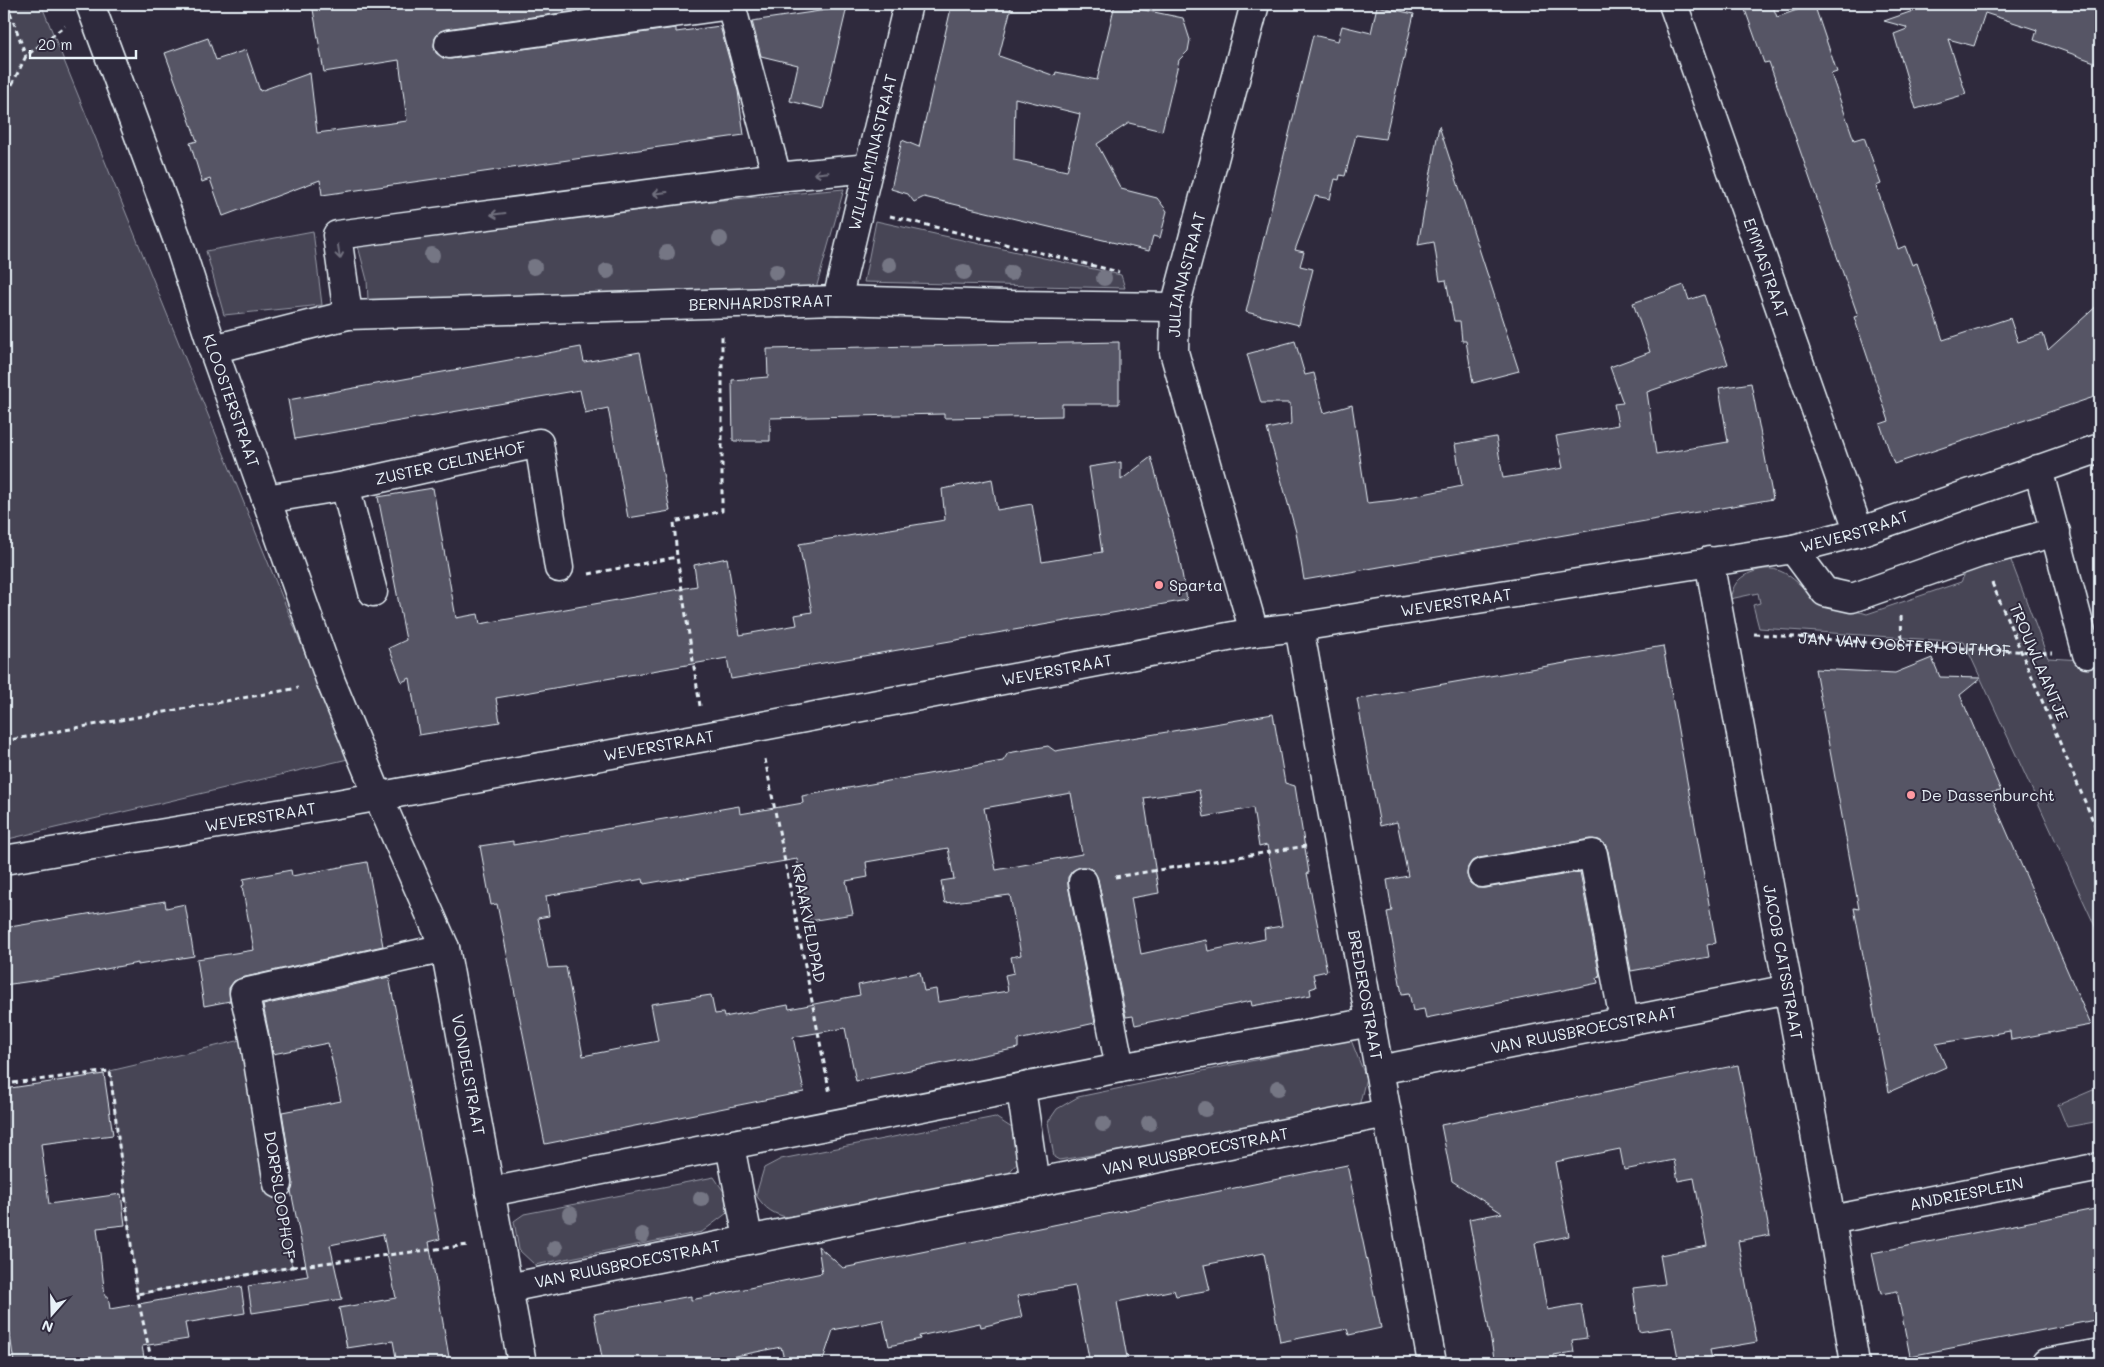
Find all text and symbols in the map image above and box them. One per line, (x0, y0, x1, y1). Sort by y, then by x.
scale bar (30, 28, 136, 60)
text: 20 m (38, 34, 72, 54)
street label: WILHELMINASTRAAT (843, 72, 901, 233)
one-way arrow (813, 168, 829, 178)
one-way arrow (652, 188, 668, 198)
one-way arrow (491, 209, 507, 219)
street label: JULIANASTRAAT (1163, 209, 1210, 338)
street label: EMMASTRAAT (1739, 215, 1794, 321)
one-way arrow (335, 244, 345, 260)
street label: BERNHARDSTRAAT (688, 289, 833, 315)
street label: KLOOSTERSTRAAT (199, 331, 265, 470)
street label: ZUSTER CELINEHOF (373, 435, 528, 489)
street label: WEVERSTRAAT (1798, 505, 1911, 557)
place label: Sparta (1169, 574, 1223, 595)
marker: Sparta (1153, 579, 1165, 591)
street label: WEVERSTRAAT (1399, 583, 1513, 621)
street label: TROUWLAANTJE (2005, 600, 2074, 724)
street label: JAN VAN OOSTERHOUTHOF (1798, 626, 2011, 661)
street label: WEVERSTRAAT (1000, 648, 1114, 690)
street label: WEVERSTRAAT (602, 724, 716, 765)
place label: De Dassenburcht (1921, 784, 2055, 805)
marker: De Dassenburcht (1905, 789, 1917, 801)
street label: WEVERSTRAAT (203, 797, 317, 836)
street label: KRAAKVELDPAD (788, 861, 831, 984)
street label: JACOB CATSSTRAAT (1759, 883, 1808, 1042)
street label: BREDEROSTRAAT (1344, 928, 1388, 1062)
street label: VAN RUUSBROECSTRAAT (1489, 1000, 1679, 1058)
street label: VONDELSTRAAT (448, 1012, 491, 1137)
street label: VAN RUUSBROECSTRAAT (1100, 1122, 1290, 1179)
street label: DORPSLOOPHOF (260, 1129, 301, 1260)
street label: ANDRIESPLEIN (1908, 1171, 2025, 1214)
street label: VAN RUUSBROECSTRAAT (533, 1234, 722, 1292)
north arrow (28, 1290, 78, 1340)
text: N (39, 1316, 56, 1337)

